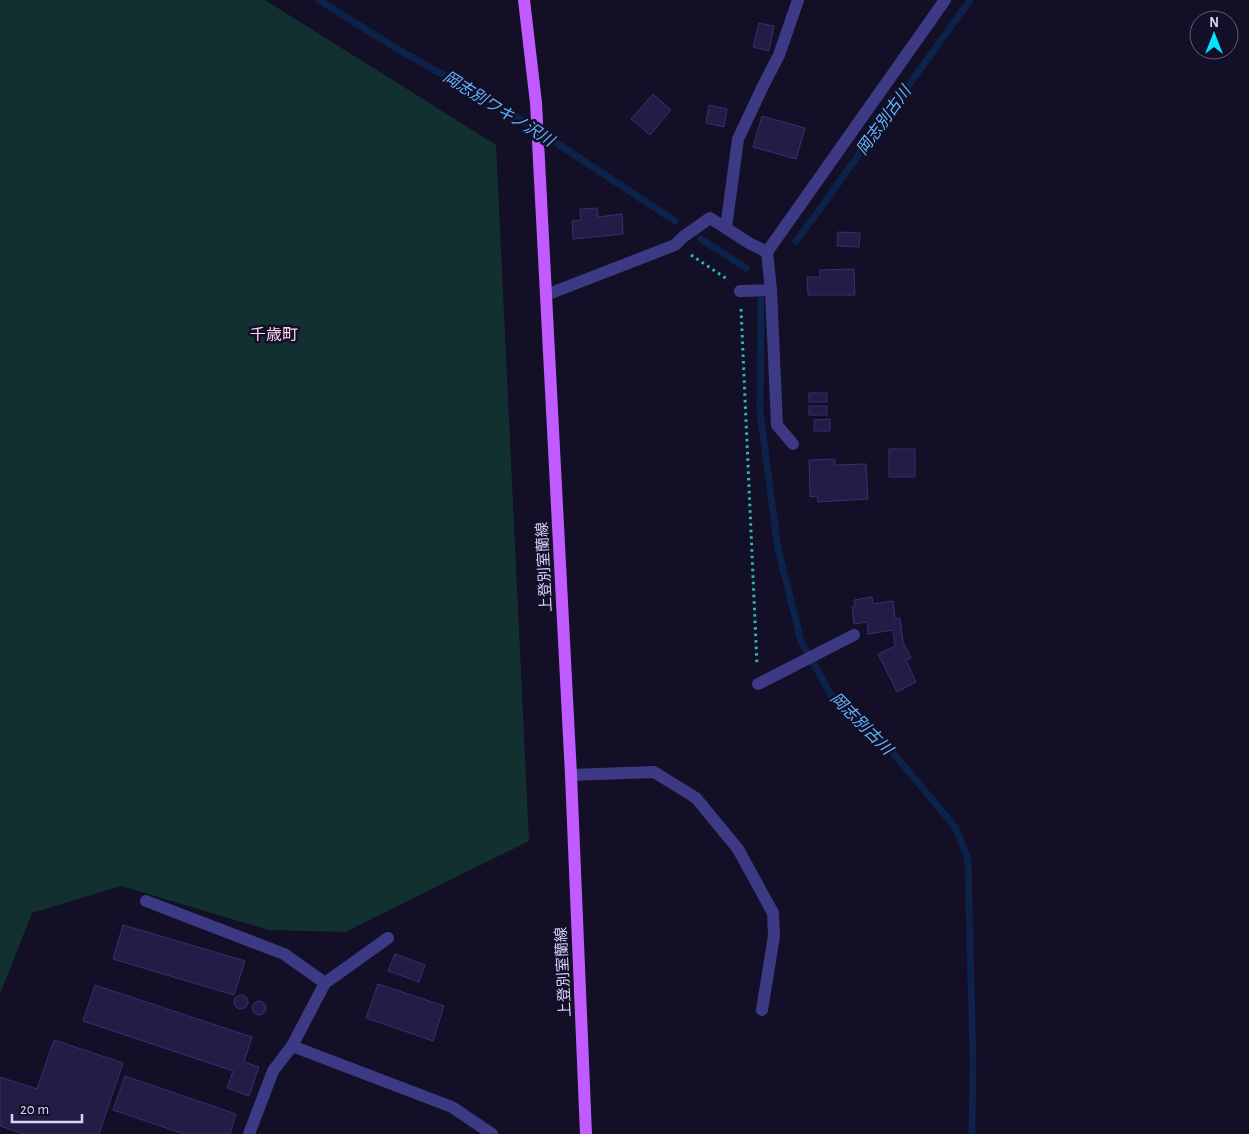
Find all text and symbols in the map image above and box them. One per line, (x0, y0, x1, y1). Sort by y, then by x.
north arrow (1189, 10, 1239, 60)
text: N (1209, 16, 1219, 30)
water label: 岡志別ワキノ沢川 (440, 68, 559, 150)
water label: 岡志別古川 (853, 81, 915, 158)
district label: 千歳町 (250, 326, 298, 343)
street label: 上登別室蘭線 (534, 522, 554, 612)
water label: 岡志別古川 (827, 689, 897, 759)
street label: 上登別室蘭線 (553, 927, 573, 1017)
scale bar (12, 1092, 82, 1124)
text: 20 m (20, 1102, 49, 1117)

